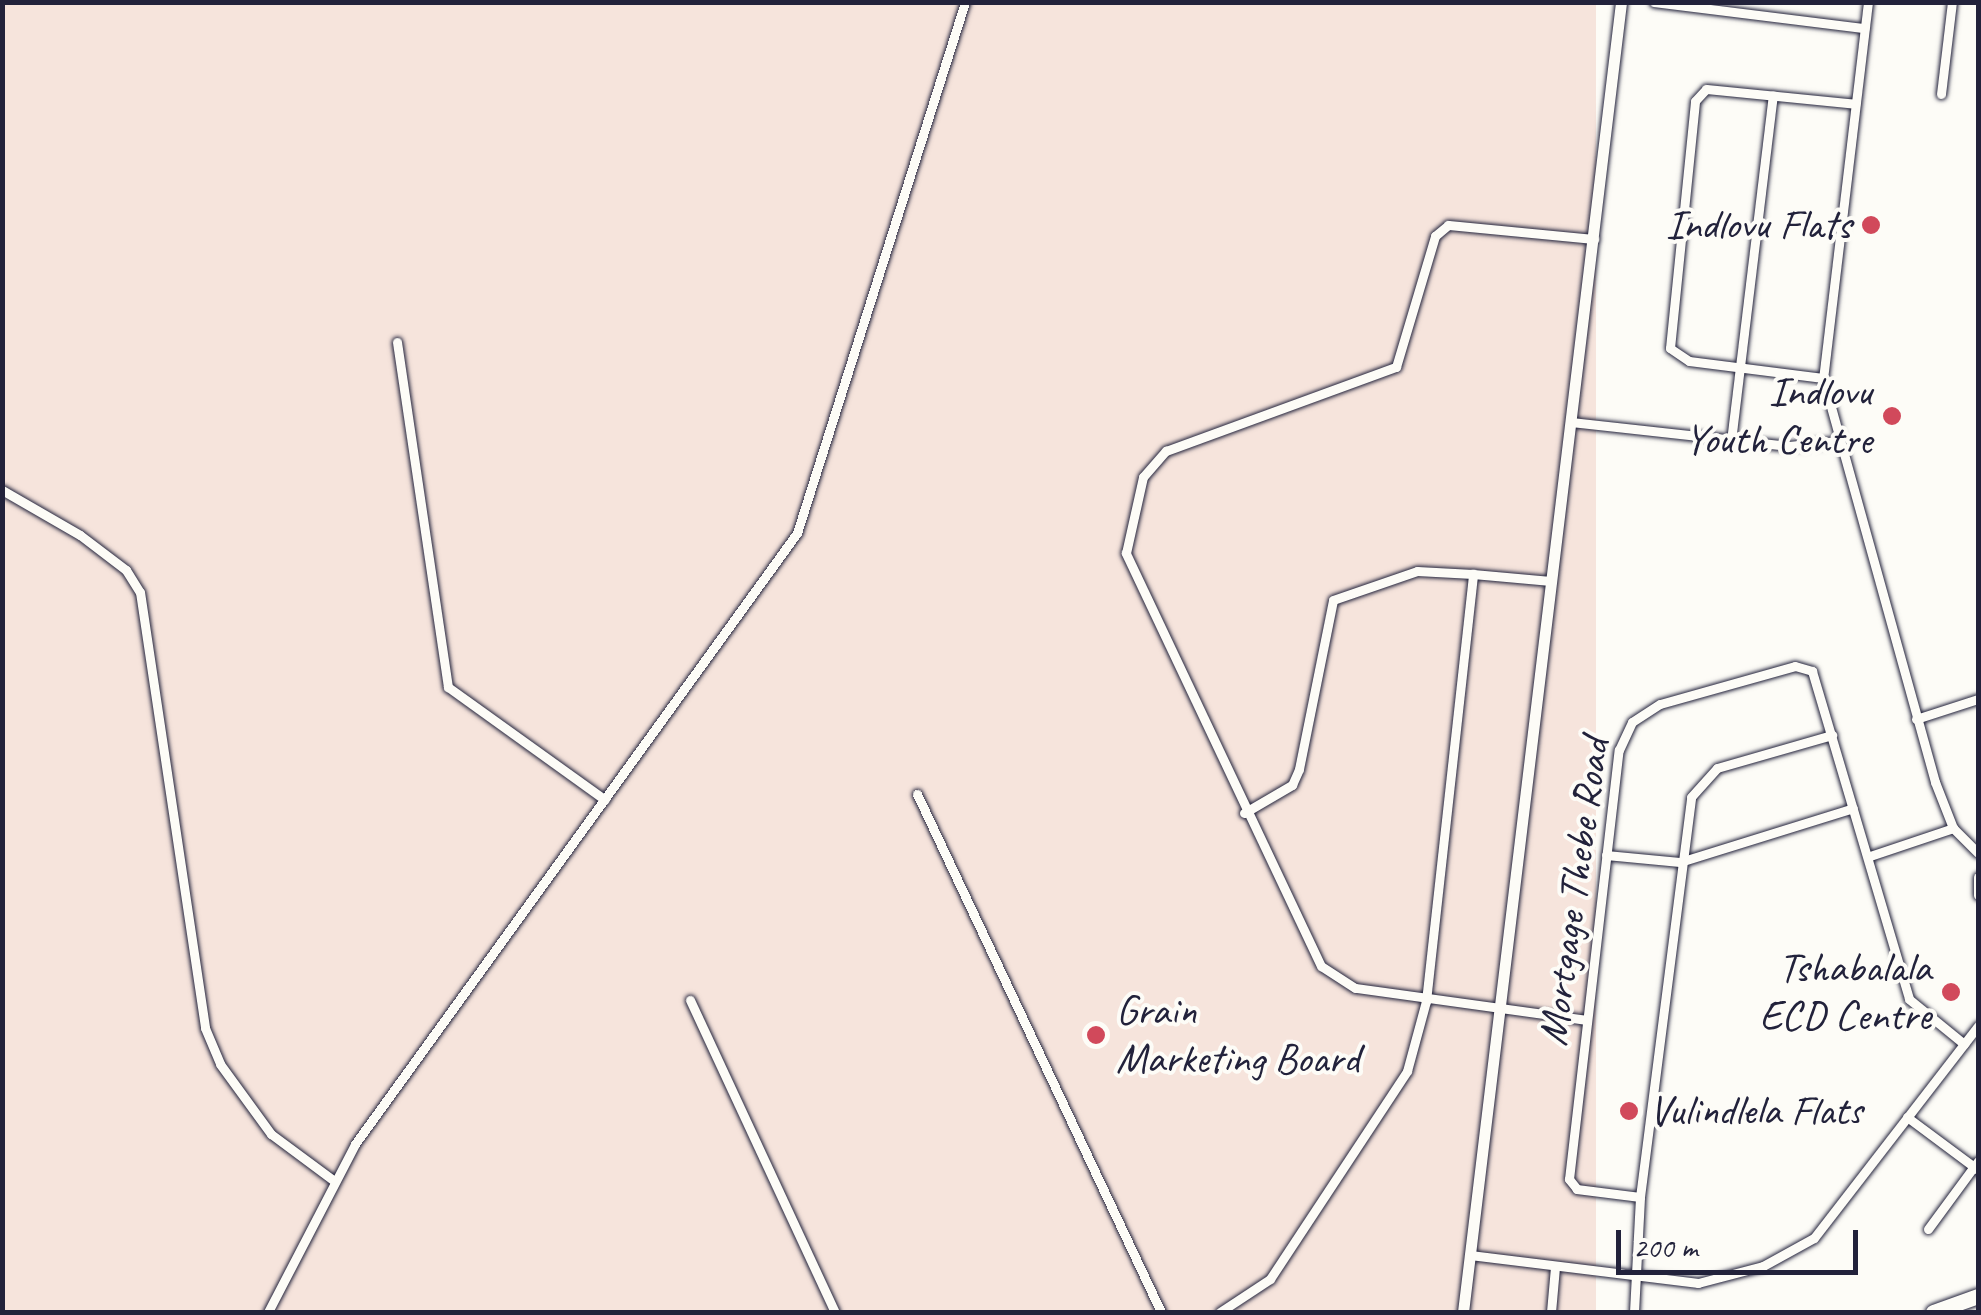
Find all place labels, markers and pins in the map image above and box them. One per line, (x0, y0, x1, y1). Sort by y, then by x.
place label: Indlovu Flats (1664, 200, 1851, 250)
marker: Indlovu Flats (1860, 214, 1882, 236)
place label: Indlovu Youth Centre (1685, 367, 1872, 466)
marker: Indlovu Youth Centre (1881, 405, 1903, 427)
place label: Tshabalala ECD Centre (1760, 943, 1931, 1042)
marker: Tshabalala ECD Centre (1940, 981, 1962, 1003)
place label: Grain Marketing Board (1116, 986, 1360, 1084)
marker: Grain Marketing Board (1085, 1024, 1107, 1046)
place label: Vulindlela Flats (1649, 1086, 1865, 1136)
marker: Vulindlela Flats (1618, 1100, 1640, 1122)

